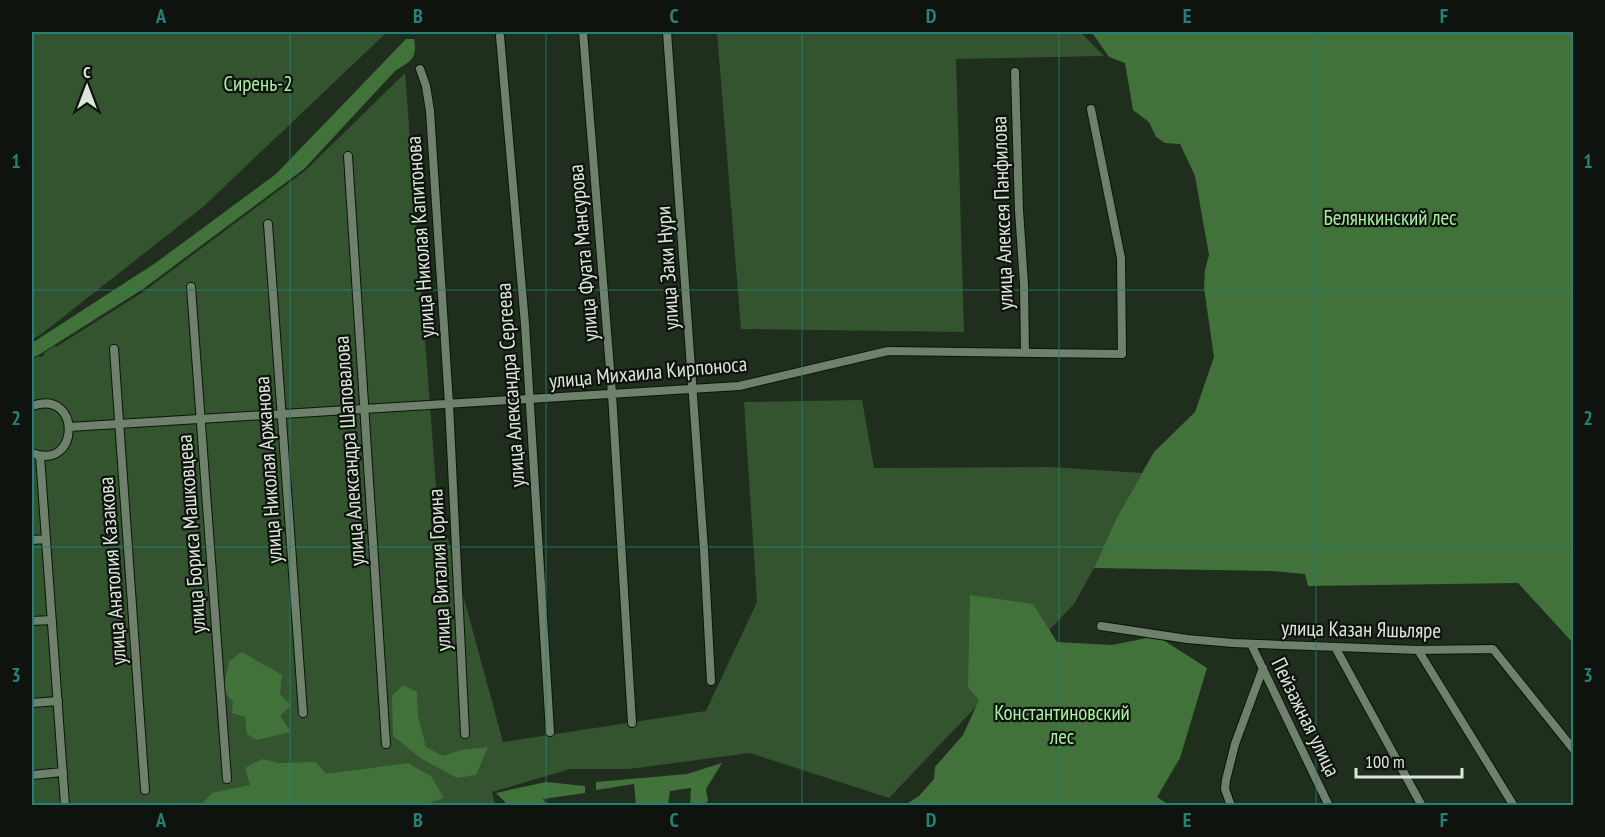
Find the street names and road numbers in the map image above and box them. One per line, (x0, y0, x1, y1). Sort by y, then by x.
street label: улица Алексея Панфилова (985, 116, 1019, 310)
street label: улица Николая Капитонова (399, 135, 441, 339)
street label: улица Фуата Мансурова (562, 163, 604, 343)
street label: улица Заки Нури (649, 205, 685, 331)
street label: улица Александра Сергеева (489, 282, 531, 488)
street label: улица Александра Шаповалова (327, 335, 371, 567)
street label: улица Михаила Кирпоноса (548, 350, 748, 394)
street label: улица Николая Аржанова (248, 375, 288, 565)
street label: улица Бориса Машковцева (171, 434, 211, 634)
street label: улица Анатолия Казакова (92, 476, 132, 666)
street label: улица Виталия Горина (421, 488, 457, 652)
street label: улица Казан Яшьляре (1281, 614, 1441, 644)
street label: Пейзажная улица (1266, 653, 1346, 781)

